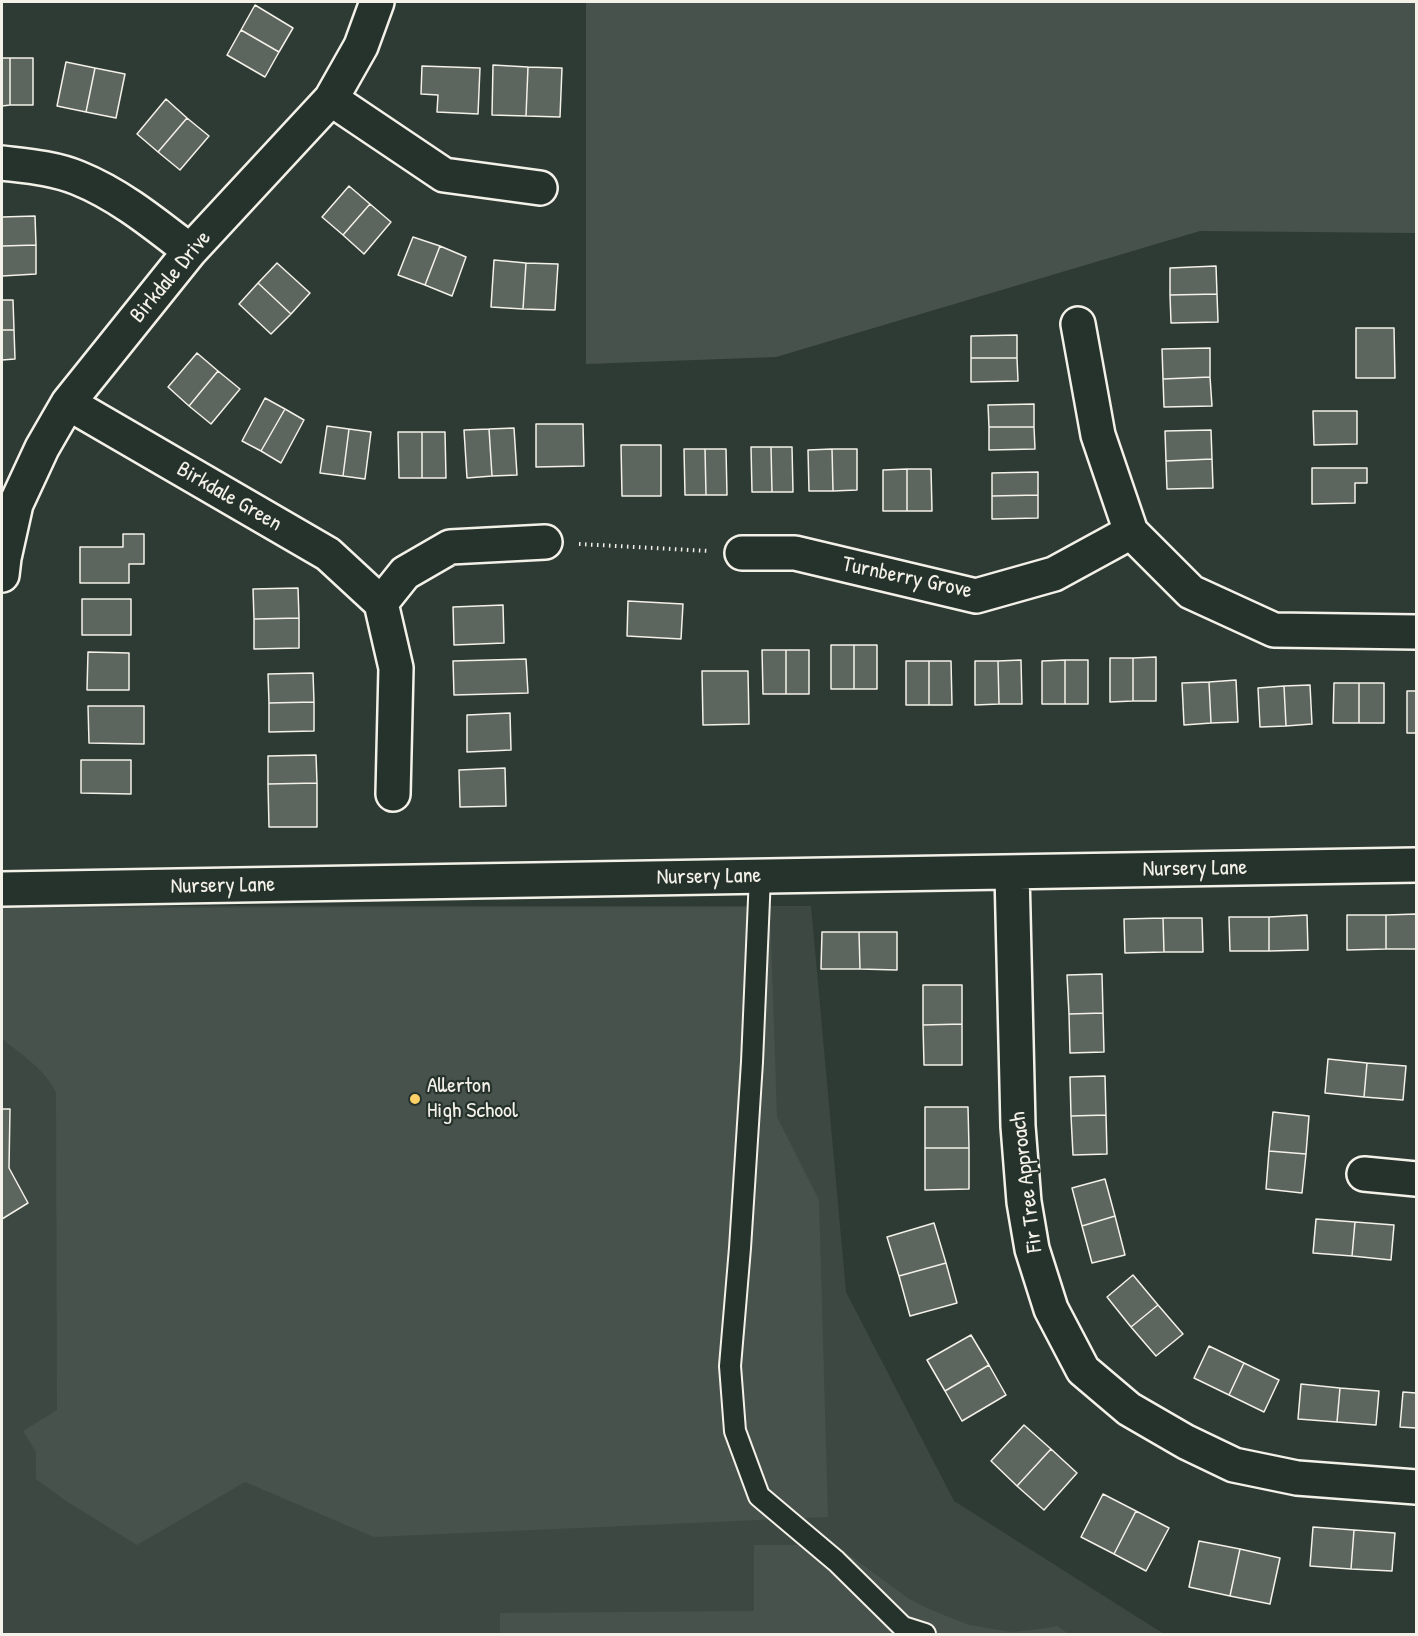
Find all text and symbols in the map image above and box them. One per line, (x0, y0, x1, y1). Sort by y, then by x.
street label: Birkdale Drive (125, 226, 217, 328)
street label: Birkdale Green (172, 456, 286, 538)
street label: Turnberry Grove (840, 551, 974, 605)
street label: Nursery Lane (1143, 855, 1247, 883)
street label: Nursery Lane (657, 863, 761, 891)
street label: Nursery Lane (171, 872, 275, 900)
place label: Allerton High School (427, 1073, 518, 1124)
marker: Allerton High School (408, 1092, 422, 1106)
street label: Fir Tree Approach (1005, 1110, 1049, 1254)

